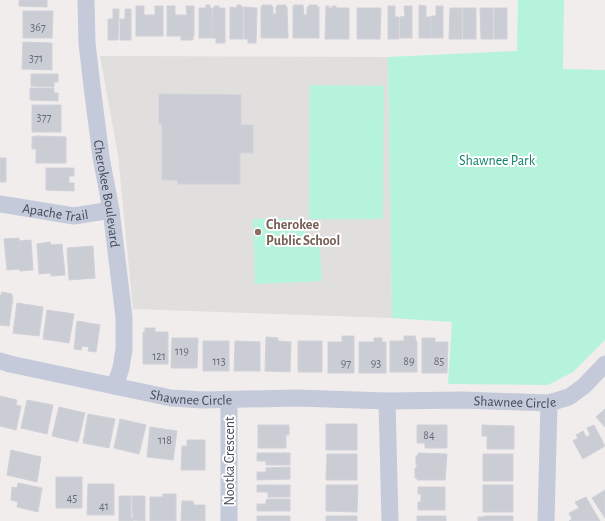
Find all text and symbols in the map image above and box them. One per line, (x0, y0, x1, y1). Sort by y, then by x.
house number: 367 (30, 21, 46, 33)
house number: 371 (29, 52, 43, 64)
house number: 377 (37, 111, 51, 123)
street label: Cherokee Boulevard (91, 139, 122, 248)
park label: Shawnee Park (459, 154, 536, 168)
street label: Apache Trail (21, 202, 89, 224)
place label: Cherokee Public School (266, 218, 340, 248)
marker: Cherokee Public School (253, 227, 263, 237)
house number: 119 (175, 345, 189, 357)
house number: 121 (152, 350, 166, 362)
house number: 113 (212, 355, 226, 367)
house number: 89 (403, 355, 415, 367)
house number: 85 (434, 355, 444, 367)
house number: 97 (341, 357, 351, 369)
house number: 93 (371, 357, 381, 369)
street label: Shawnee Circle (149, 388, 232, 408)
street label: Shawnee Circle (473, 394, 558, 411)
street label: Nootka Crescent (223, 416, 237, 506)
house number: 84 (423, 429, 435, 441)
house number: 118 (158, 434, 172, 446)
house number: 45 (67, 492, 77, 504)
house number: 41 (99, 500, 109, 512)

